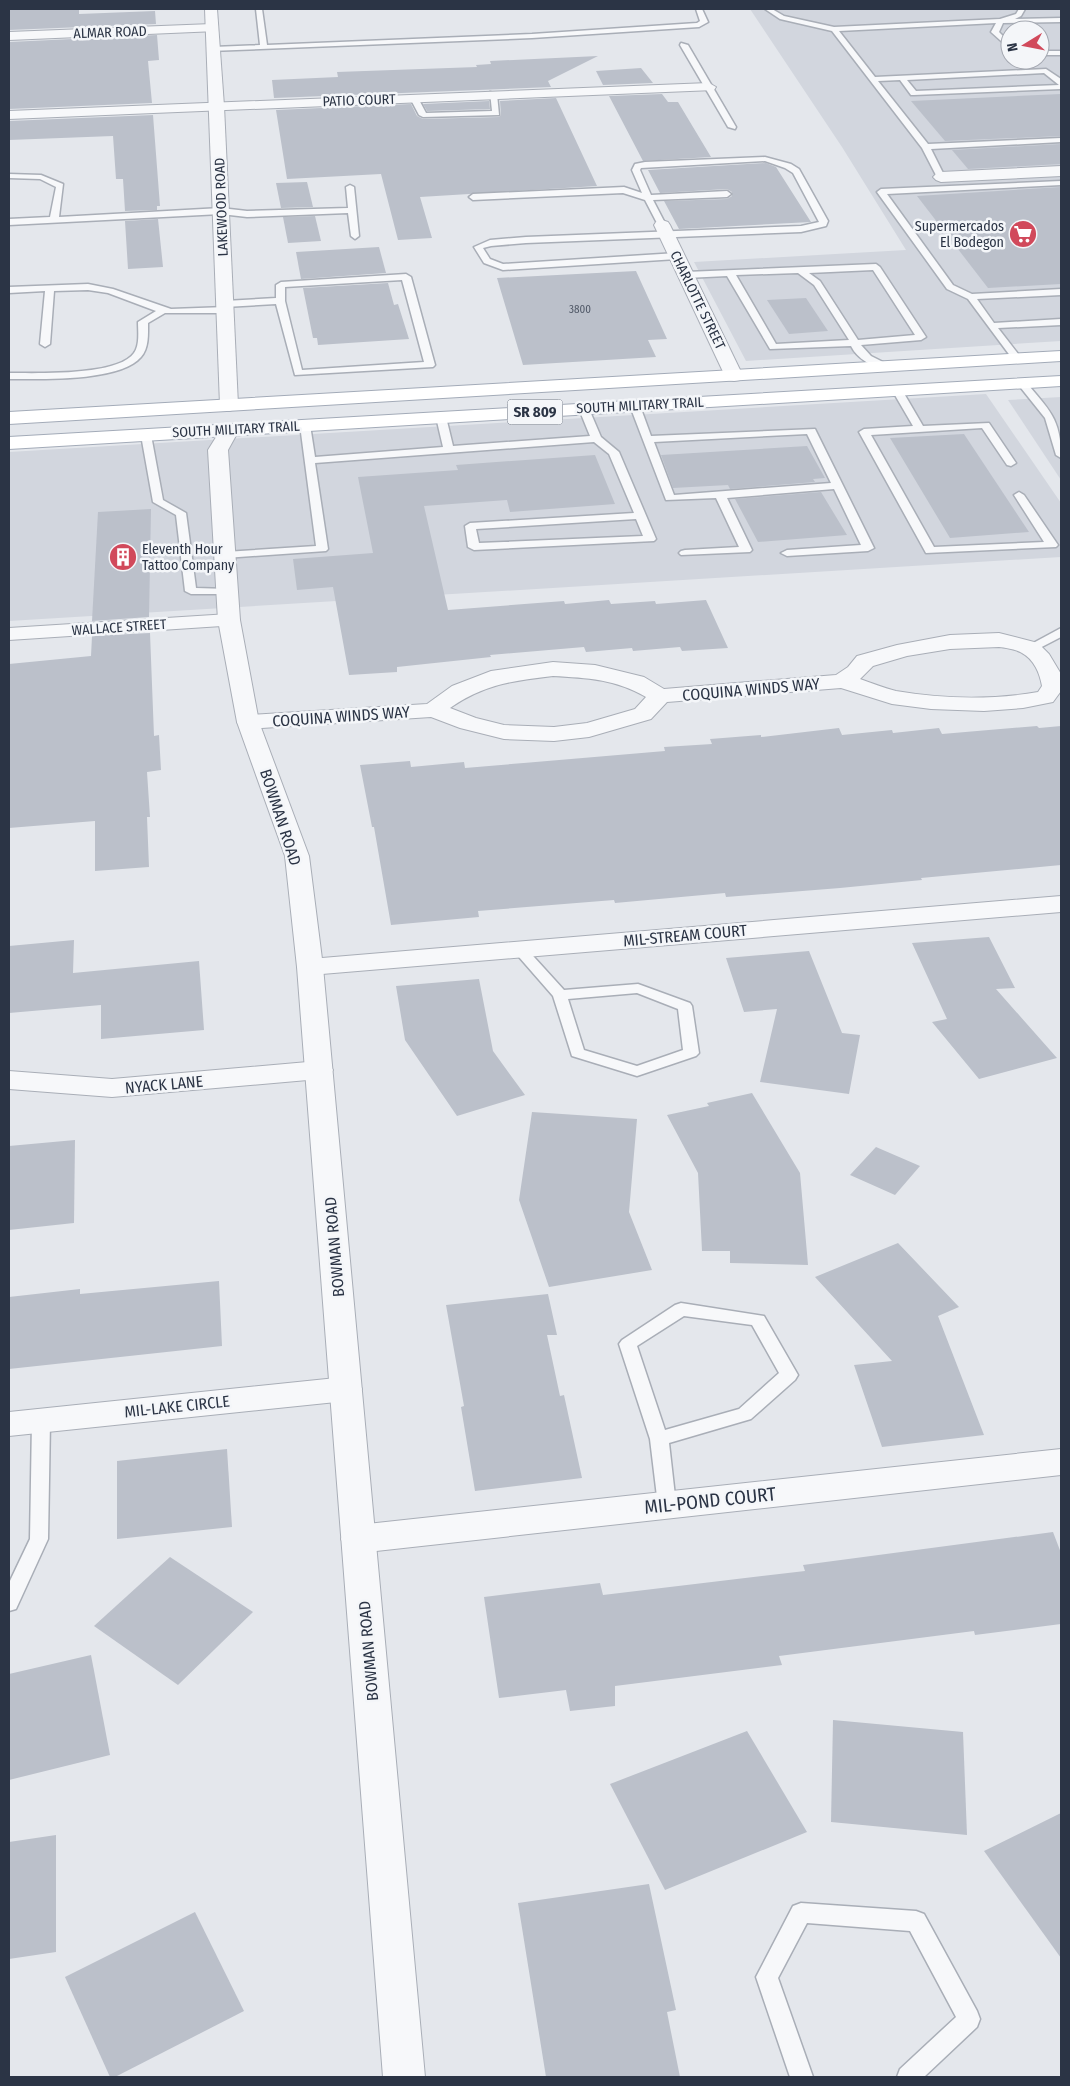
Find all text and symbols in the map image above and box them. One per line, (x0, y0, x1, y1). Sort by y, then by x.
north arrow (1000, 20, 1050, 70)
street label: ALMAR ROAD (73, 23, 147, 42)
text: N (1004, 42, 1022, 53)
street label: PATIO COURT (322, 91, 396, 110)
street label: LAKEWOOD ROAD (211, 157, 232, 257)
place label: Supermercados El Bodegon (915, 218, 1004, 251)
supermarket icon: Supermercados El Bodegon (1008, 219, 1038, 249)
street label: CHARLOTTE STREET (666, 248, 729, 353)
house number: 3800 (569, 303, 591, 316)
street label: SOUTH MILITARY TRAIL (576, 394, 704, 417)
road number: SR 809 (508, 400, 562, 424)
street label: SOUTH MILITARY TRAIL (172, 418, 300, 441)
place label: Eleventh Hour Tattoo Company (142, 541, 235, 574)
building icon: Eleventh Hour Tattoo Company (108, 542, 138, 572)
street label: WALLACE STREET (71, 616, 167, 639)
street label: COQUINA WINDS WAY (682, 674, 821, 705)
street label: COQUINA WINDS WAY (272, 702, 410, 731)
street label: BOWMAN ROAD (256, 767, 305, 868)
street label: MIL-STREAM COURT (622, 921, 748, 950)
street label: NYACK LANE (124, 1072, 204, 1097)
street label: BOWMAN ROAD (321, 1196, 348, 1298)
street label: MIL-LAKE CIRCLE (123, 1392, 231, 1421)
street label: MIL-POND COURT (643, 1482, 777, 1519)
street label: BOWMAN ROAD (355, 1600, 382, 1702)

